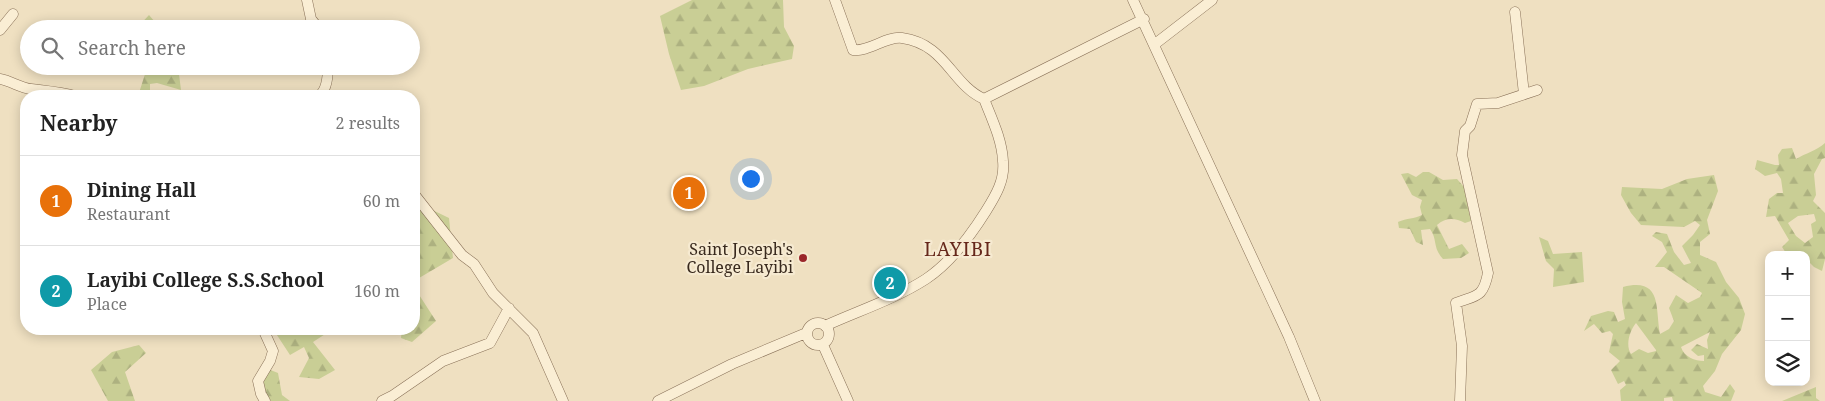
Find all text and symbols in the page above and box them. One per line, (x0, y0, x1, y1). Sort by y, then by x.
search box (20, 20, 420, 75)
icon: search (38, 34, 66, 62)
text: Search here (78, 35, 186, 61)
text: Nearby (40, 109, 118, 137)
text: 2 results (336, 112, 400, 134)
your location (738, 166, 764, 192)
pin: 1 (673, 174, 705, 212)
text: Dining Hall (87, 177, 196, 203)
text: 1 (51, 190, 61, 212)
text: 60 m (363, 190, 400, 212)
text: Restaurant (87, 203, 170, 225)
district label: LAYIBI (924, 236, 992, 262)
place label: Saint Joseph's College Layibi (686, 238, 793, 278)
map controls (1765, 251, 1810, 386)
button: + (1765, 251, 1810, 296)
marker: Saint Joseph's College Layibi (797, 252, 809, 264)
pin: 2 (874, 264, 906, 302)
text: Layibi College S.S.School (87, 267, 324, 293)
text: 2 (51, 280, 61, 302)
text: 160 m (354, 280, 400, 302)
text: Place (87, 293, 127, 315)
button: − (1765, 296, 1810, 341)
button: layers (1765, 341, 1810, 386)

